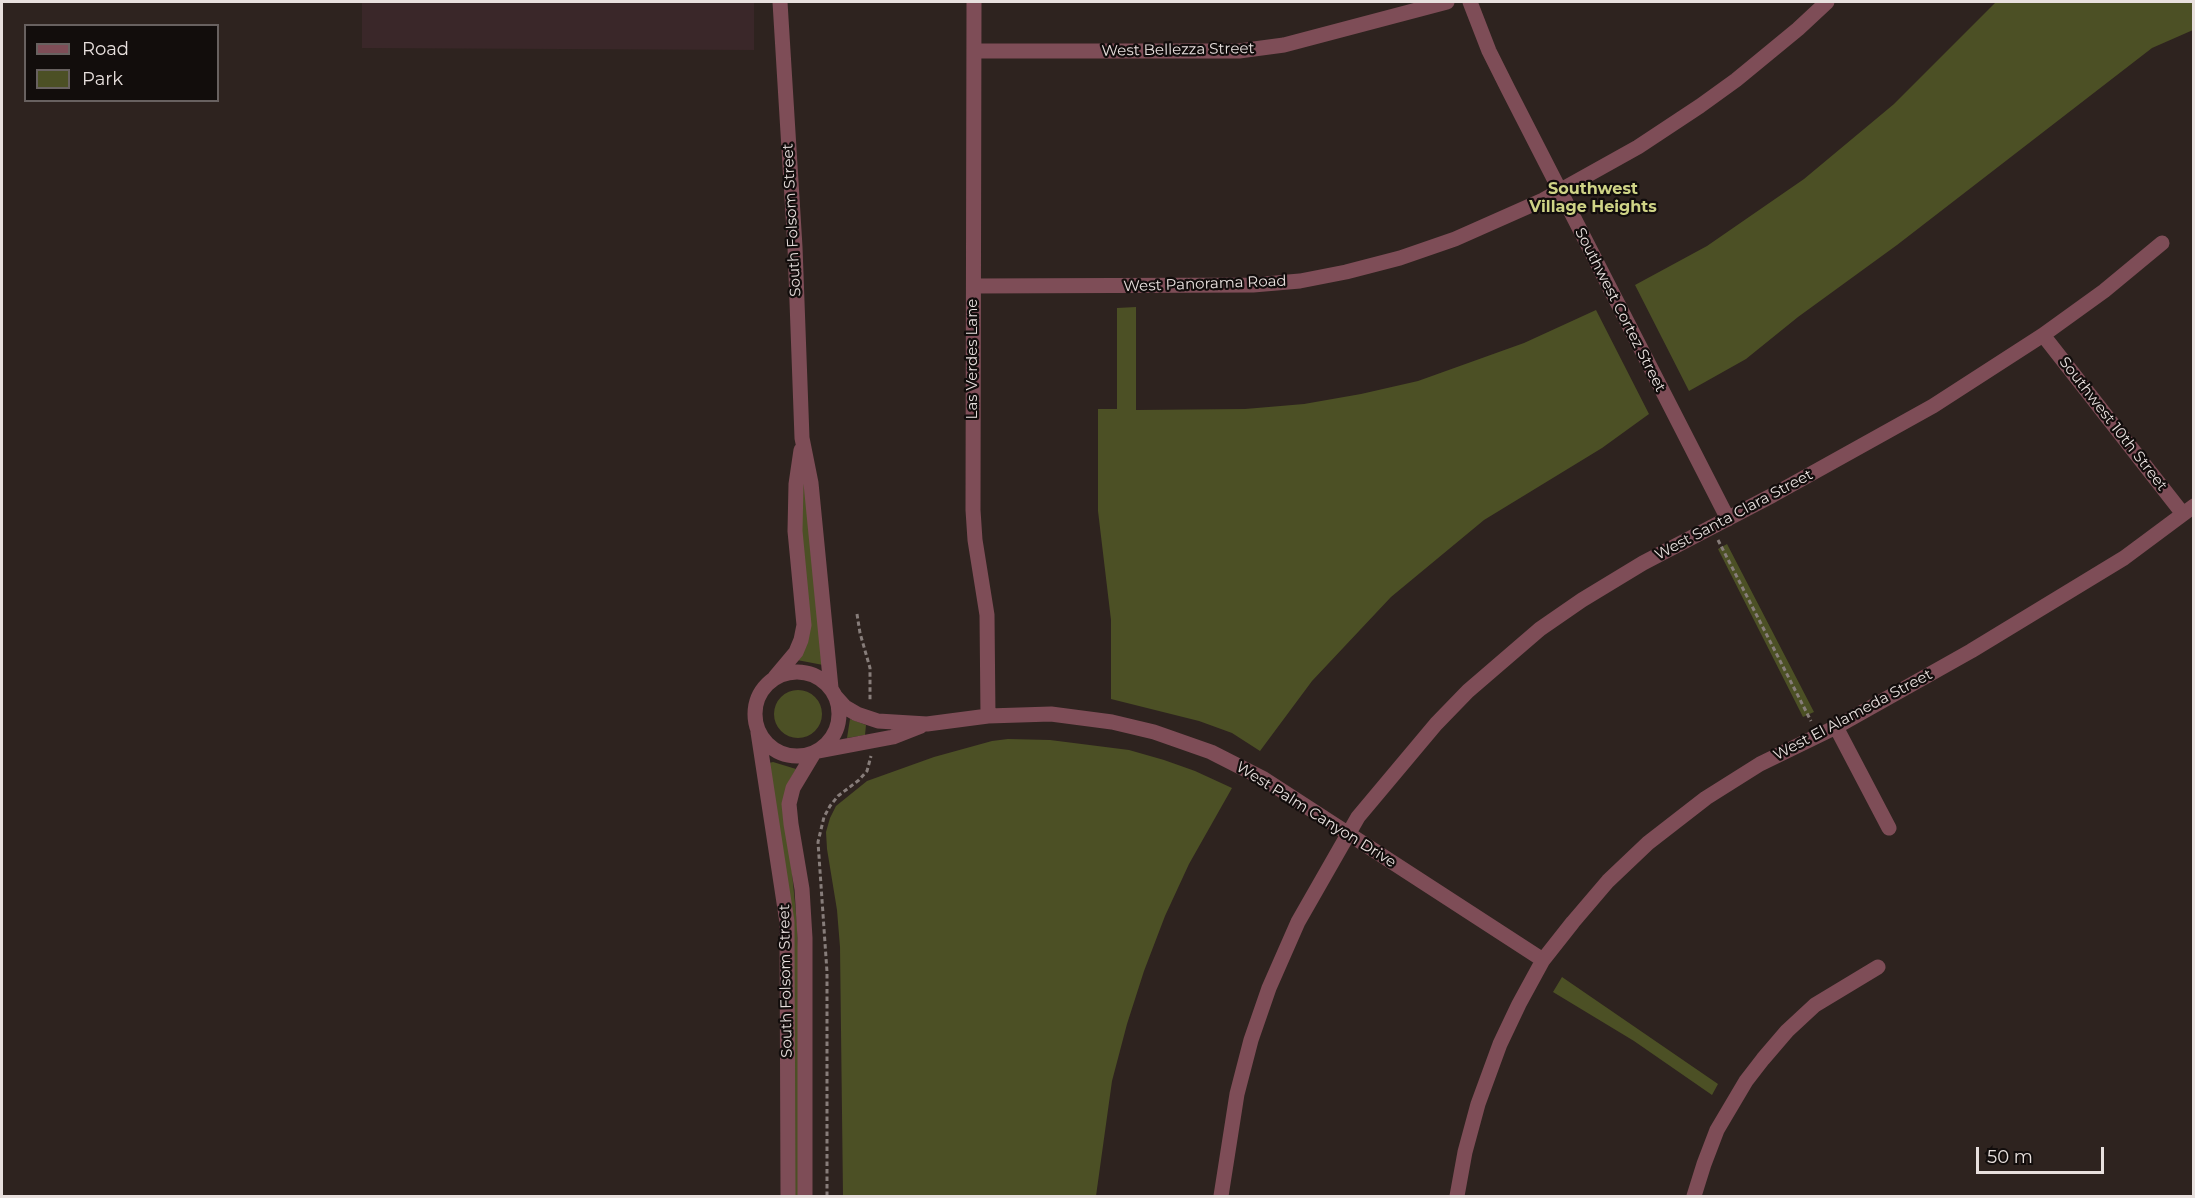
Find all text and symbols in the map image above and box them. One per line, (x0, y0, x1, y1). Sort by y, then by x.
legend (24, 24, 219, 102)
text: Road (82, 38, 129, 60)
street label: West Bellezza Street (1101, 40, 1255, 60)
text: Park (82, 68, 123, 90)
street label: South Folsom Street (779, 143, 805, 297)
district label: Southwest Village Heights (1529, 179, 1657, 217)
street label: Southwest Cortez Street (1571, 225, 1669, 395)
street label: West Panorama Road (1123, 272, 1287, 296)
street label: Las Verdes Lane (964, 299, 982, 419)
street label: Southwest 10th Street (2055, 353, 2171, 495)
street label: West Santa Clara Street (1652, 466, 1816, 564)
street label: West El Alameda Street (1771, 665, 1935, 765)
street label: West Palm Canyon Drive (1233, 758, 1399, 872)
street label: South Folsom Street (776, 904, 796, 1058)
scale bar (1979, 1135, 2106, 1173)
text: 50 m (1987, 1146, 2033, 1168)

